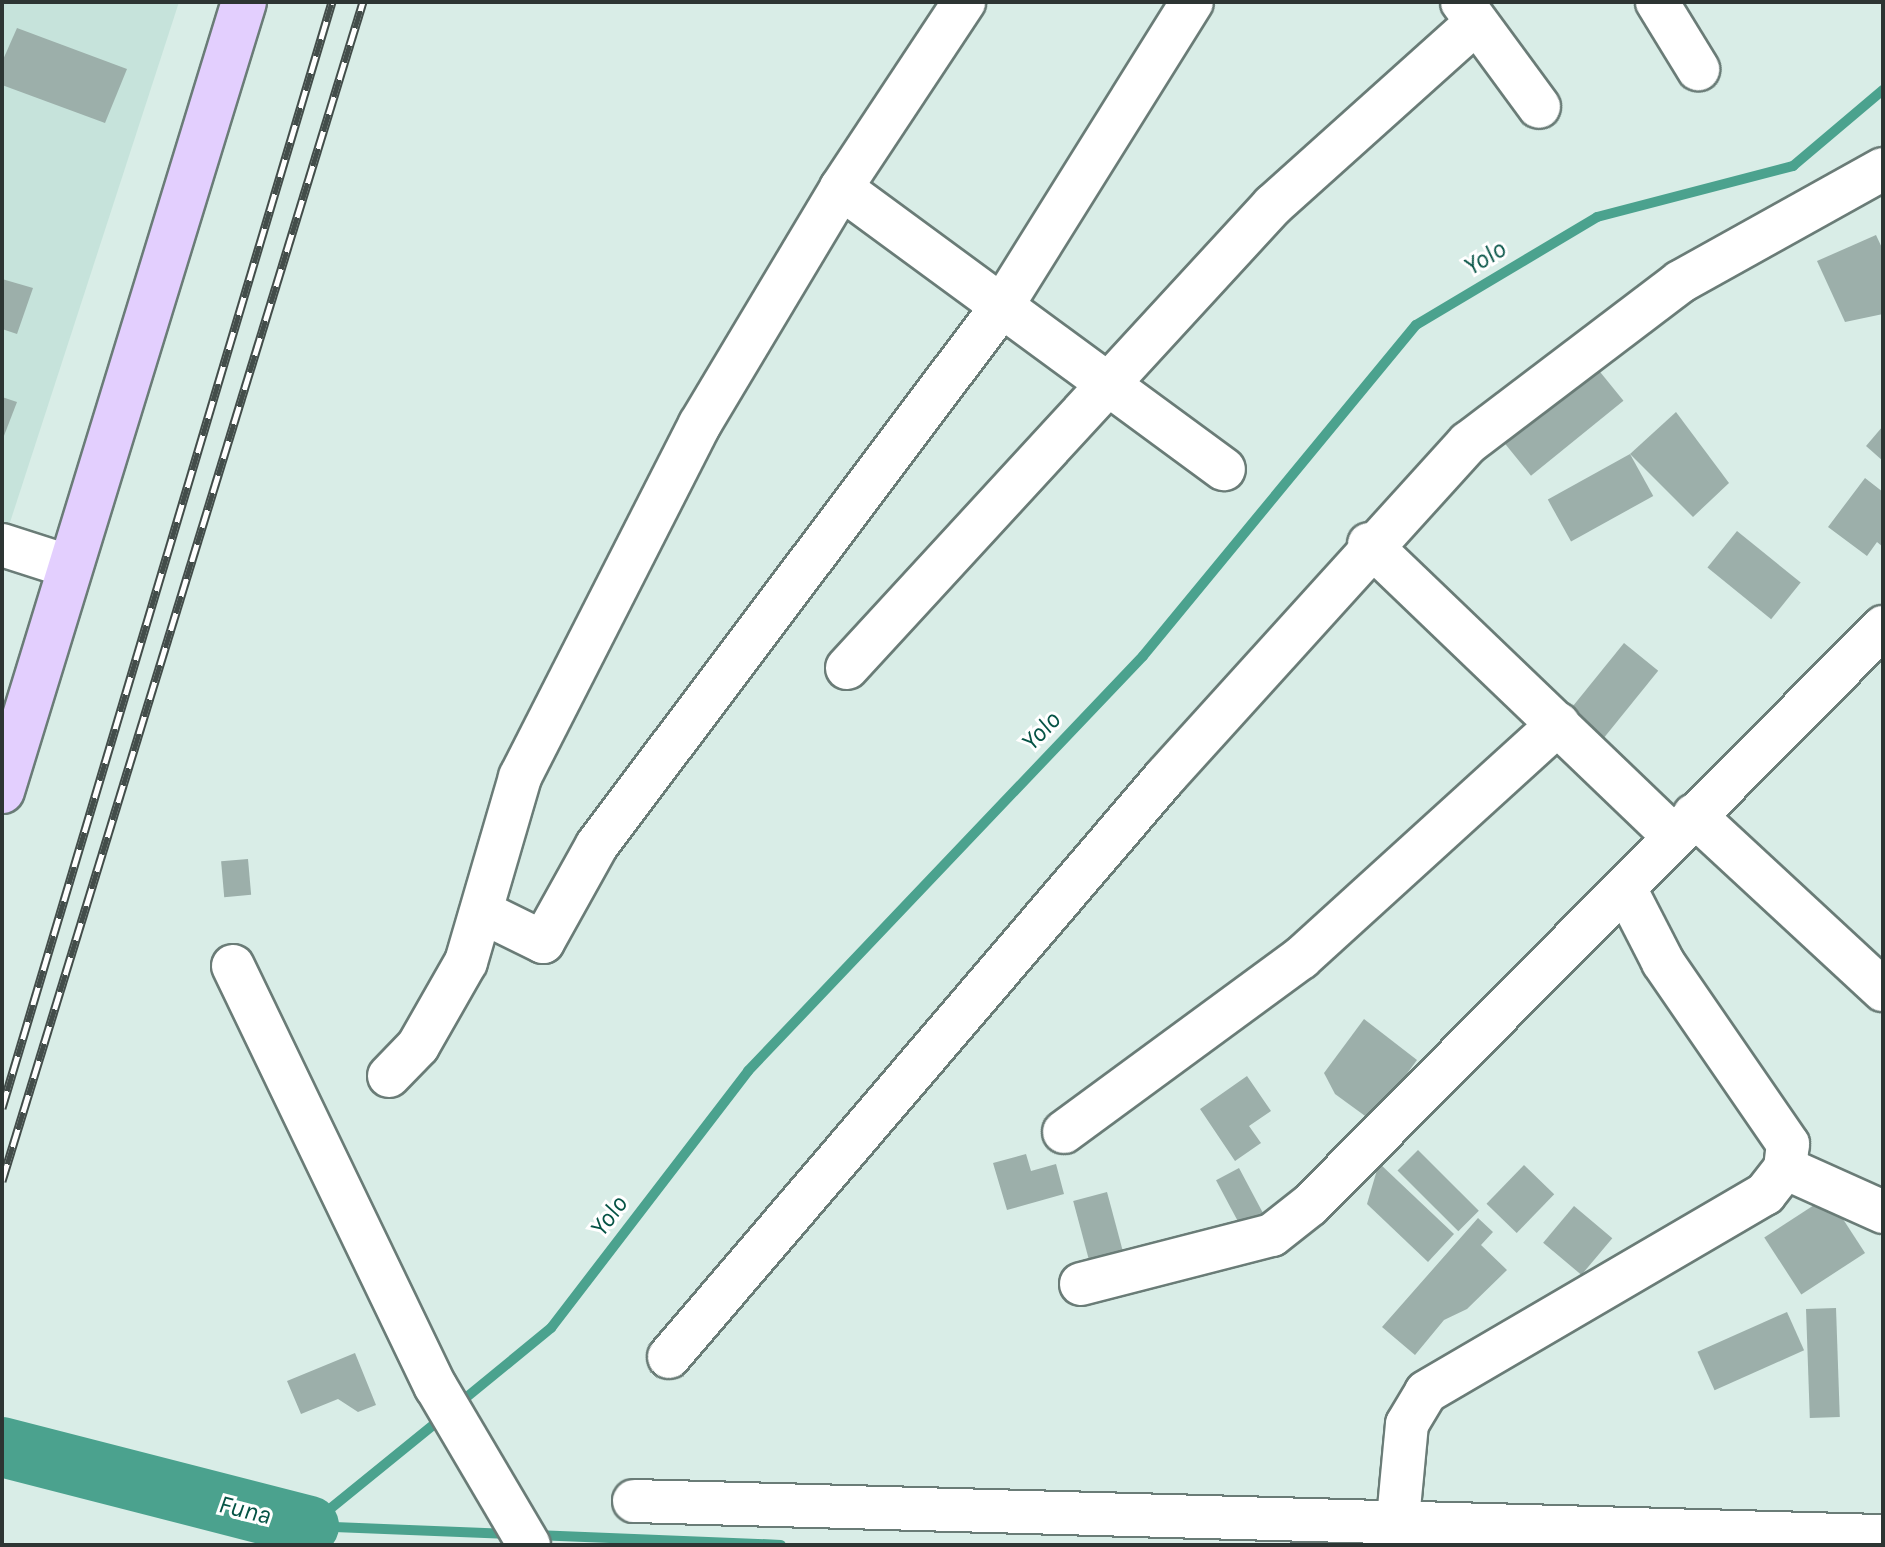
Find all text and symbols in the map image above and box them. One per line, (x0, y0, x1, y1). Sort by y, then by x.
water label: Yolo (1458, 233, 1512, 283)
water label: Yolo (1015, 705, 1067, 757)
water label: Yolo (583, 1189, 635, 1243)
water label: Funa (215, 1488, 275, 1532)

